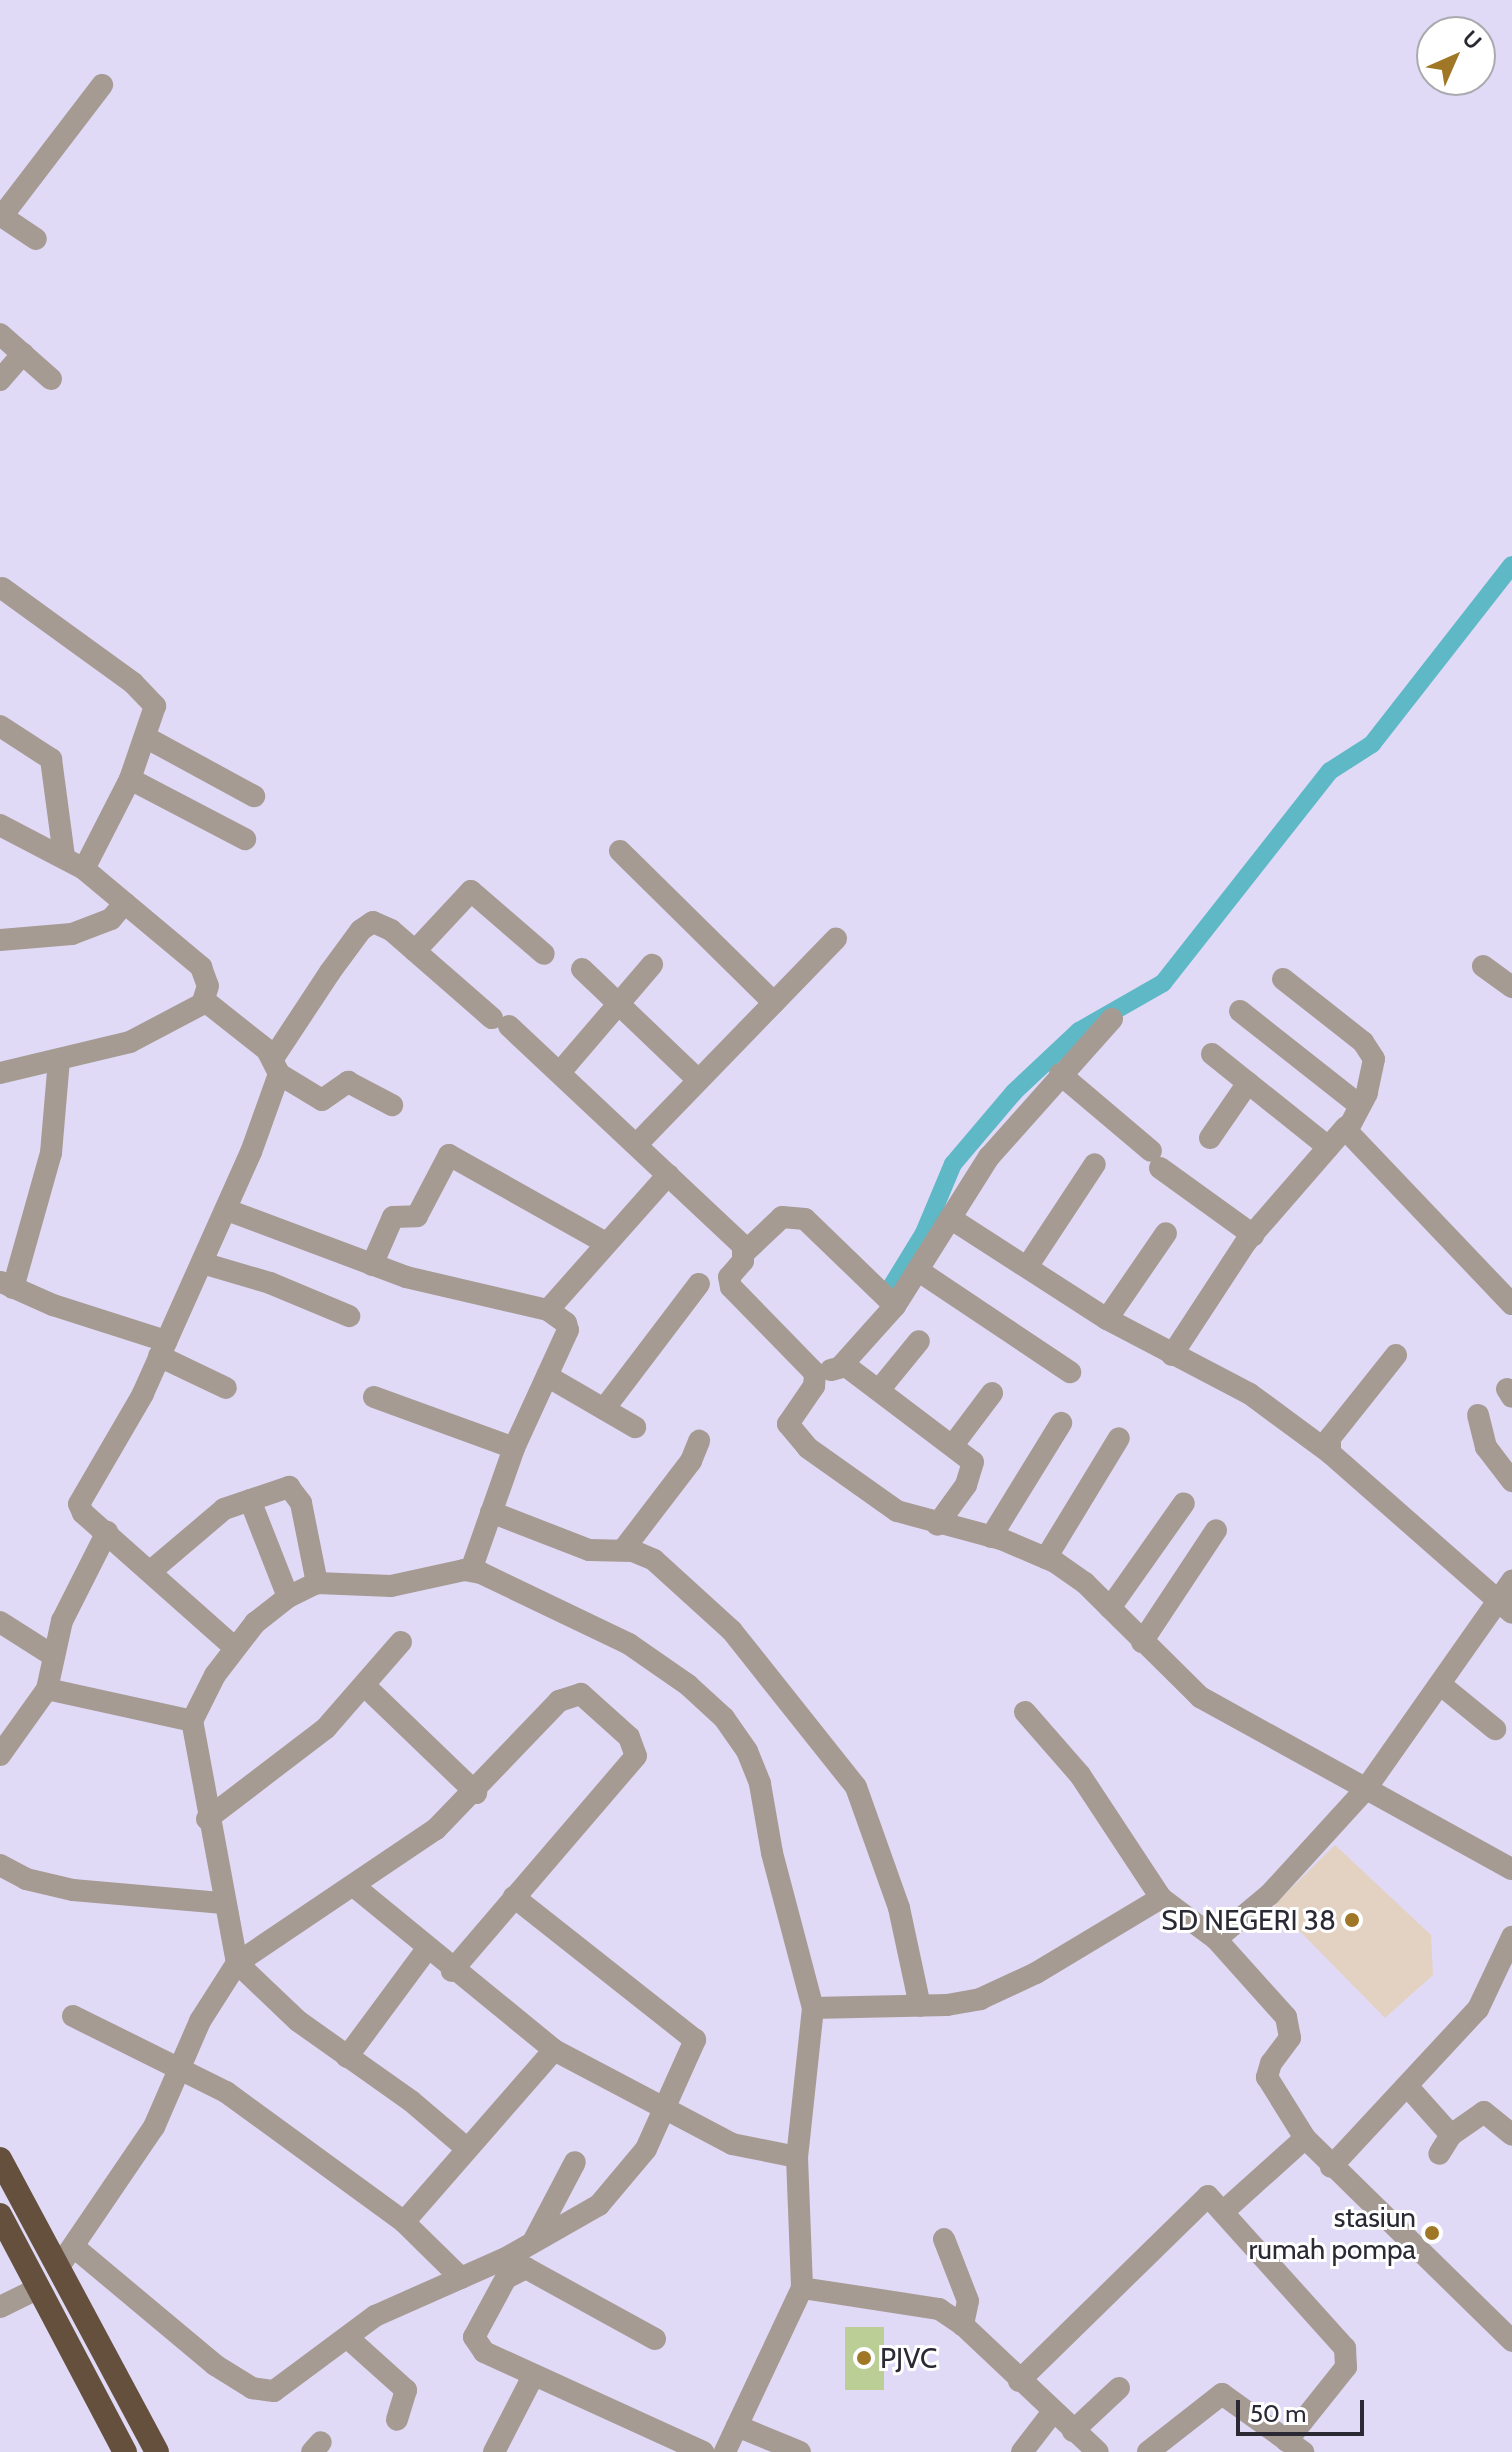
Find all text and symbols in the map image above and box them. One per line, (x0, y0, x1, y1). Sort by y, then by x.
north arrow (1416, 16, 1496, 96)
text: U (1457, 25, 1487, 55)
place label: SD NEGERI 38 (1161, 1903, 1336, 1937)
marker: SD NEGERI 38 (1343, 1911, 1361, 1929)
place label: stasiun rumah pompa (1248, 2200, 1416, 2266)
marker: stasiun rumah pompa (1423, 2224, 1441, 2242)
place label: PJVC (880, 2341, 937, 2375)
marker: PJVC (855, 2349, 873, 2367)
scale bar (1240, 2384, 1368, 2434)
text: 50 m (1250, 2399, 1306, 2428)

